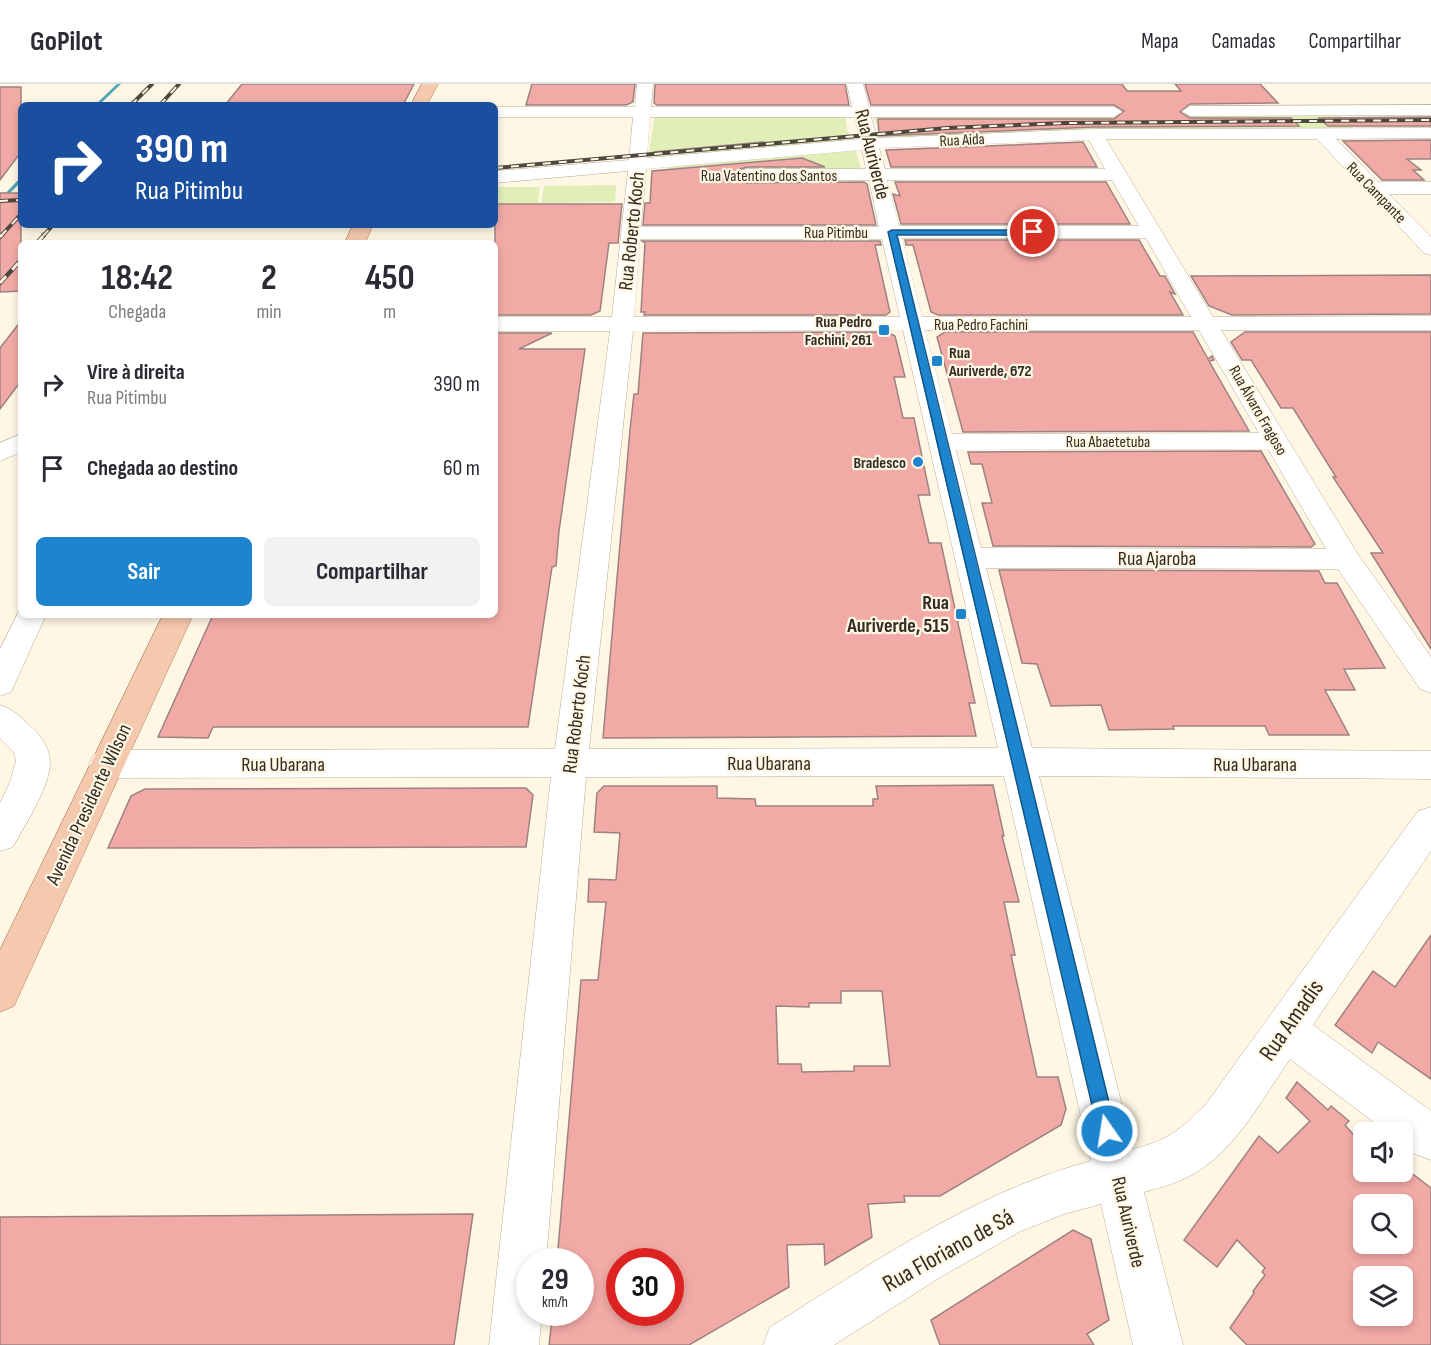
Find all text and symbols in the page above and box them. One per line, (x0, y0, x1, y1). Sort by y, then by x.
text: GoPilot (30, 25, 102, 58)
text: Mapa (1141, 29, 1179, 54)
text: Camadas (1212, 29, 1275, 54)
text: Compartilhar (1308, 29, 1401, 54)
street label: Rua Auriverde (849, 107, 895, 202)
text: 390 m (135, 124, 228, 175)
icon: right (36, 126, 114, 204)
street label: Rua Aida (939, 130, 985, 151)
street label: Rua Campante (1342, 159, 1410, 228)
street label: Rua Vatentino dos Santos (701, 167, 837, 186)
street label: Rua Roberto Koch (614, 171, 650, 292)
text: Rua Pitimbu (135, 175, 243, 207)
pin (1007, 206, 1058, 257)
icon: arrive (1016, 215, 1049, 248)
street label: Rua Pitimbu (804, 224, 868, 243)
text: 18:42 (101, 257, 173, 300)
text: 2 (261, 257, 277, 300)
text: 450 (365, 257, 415, 300)
text: Chegada (108, 300, 166, 324)
text: min (256, 300, 282, 324)
text: m (383, 300, 396, 324)
place label: Rua Pedro Fachini, 261 (805, 313, 873, 350)
street label: Rua Pedro Fachini (934, 316, 1028, 335)
marker: Rua Pedro Fachini, 261 (877, 323, 891, 337)
place label: Rua Auriverde, 672 (948, 344, 1031, 381)
marker: Rua Auriverde, 672 (930, 354, 944, 368)
text: Vire à direita (87, 359, 185, 386)
street label: Rua Álvaro Fragoso (1224, 363, 1291, 459)
icon: right (36, 368, 69, 401)
text: 390 m (434, 371, 480, 398)
text: Rua Pitimbu (87, 386, 167, 410)
street label: Rua Abaetetuba (1066, 433, 1150, 452)
icon: arrive (36, 452, 69, 485)
place label: Bradesco (853, 454, 906, 473)
text: Chegada ao destino (87, 455, 238, 482)
text: 60 m (443, 455, 480, 482)
marker: Bradesco (911, 455, 925, 469)
button: Sair (36, 537, 252, 606)
button: Compartilhar (264, 537, 480, 606)
street label: Rua Ajaroba (1118, 547, 1196, 571)
place label: Rua Auriverde, 515 (846, 591, 949, 638)
marker: Rua Auriverde, 515 (954, 607, 968, 621)
street label: Rua Roberto Koch (558, 654, 596, 775)
street label: Avenida Presidente Wilson (41, 720, 137, 890)
street label: Rua Ubarana (727, 752, 811, 776)
street label: Rua Ubarana (241, 753, 325, 777)
street label: Rua Ubarana (1213, 753, 1297, 777)
street label: Rua Amadis (1253, 974, 1330, 1067)
position arrow (1075, 1099, 1139, 1163)
map controls (1353, 1122, 1413, 1326)
button: sound (1353, 1122, 1413, 1182)
street label: Rua Auriverde (1106, 1175, 1150, 1270)
button: search (1353, 1194, 1413, 1254)
street label: Rua Floriano de Sá (878, 1203, 1019, 1298)
speed limit sign: 30 (606, 1248, 684, 1326)
text: 29 (541, 1262, 569, 1298)
button: layers (1353, 1266, 1413, 1326)
text: km/h (542, 1293, 568, 1312)

